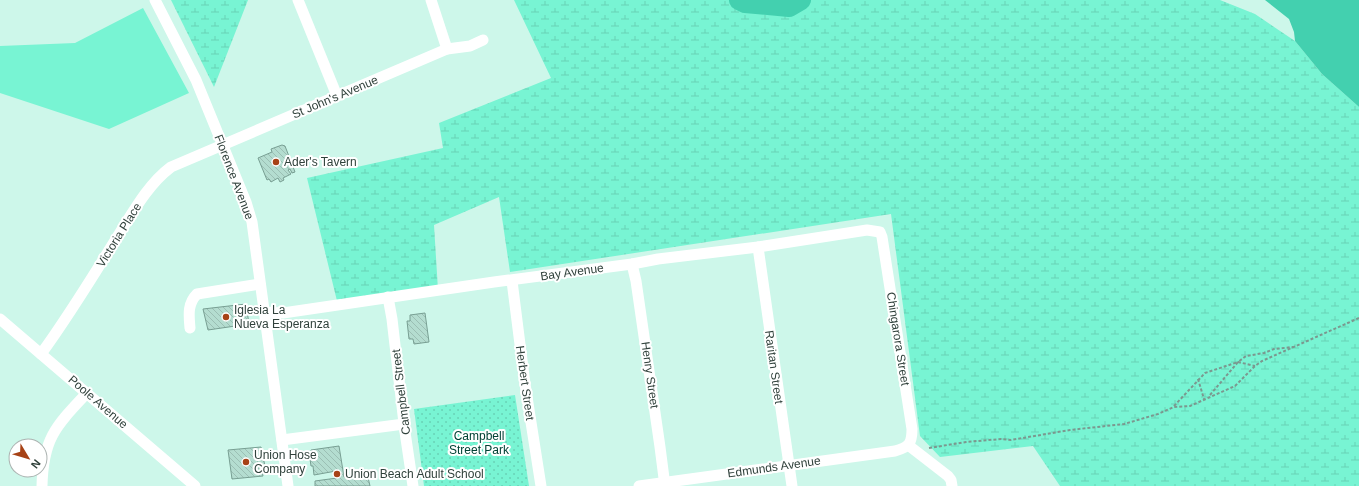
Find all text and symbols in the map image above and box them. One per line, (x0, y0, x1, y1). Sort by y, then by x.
street label: St John's Avenue (290, 72, 380, 121)
street label: Florence Avenue (211, 133, 257, 222)
place label: Ader's Tavern (284, 155, 357, 169)
marker: Ader's Tavern (271, 157, 281, 167)
street label: Victoria Place (94, 200, 144, 270)
street label: Bay Avenue (539, 261, 605, 283)
street label: Chingarora Street (884, 291, 912, 388)
place label: Iglesia La Nueva Esperanza (234, 303, 330, 331)
marker: Iglesia La Nueva Esperanza (221, 312, 231, 322)
street label: Raritan Street (762, 329, 786, 405)
street label: Henry Street (638, 341, 662, 410)
street label: Herbert Street (513, 345, 537, 422)
street label: Campbell Street (389, 348, 413, 436)
street label: Poole Avenue (66, 372, 131, 432)
park label: Campbell Street Park (449, 429, 510, 457)
north arrow (8, 438, 48, 478)
place label: Union Hose Company (254, 448, 317, 476)
street label: Edmunds Avenue (727, 453, 822, 480)
text: N (29, 457, 43, 471)
marker: Union Hose Company (241, 457, 251, 467)
place label: Union Beach Adult School (345, 467, 484, 481)
marker: Union Beach Adult School (332, 469, 342, 479)

